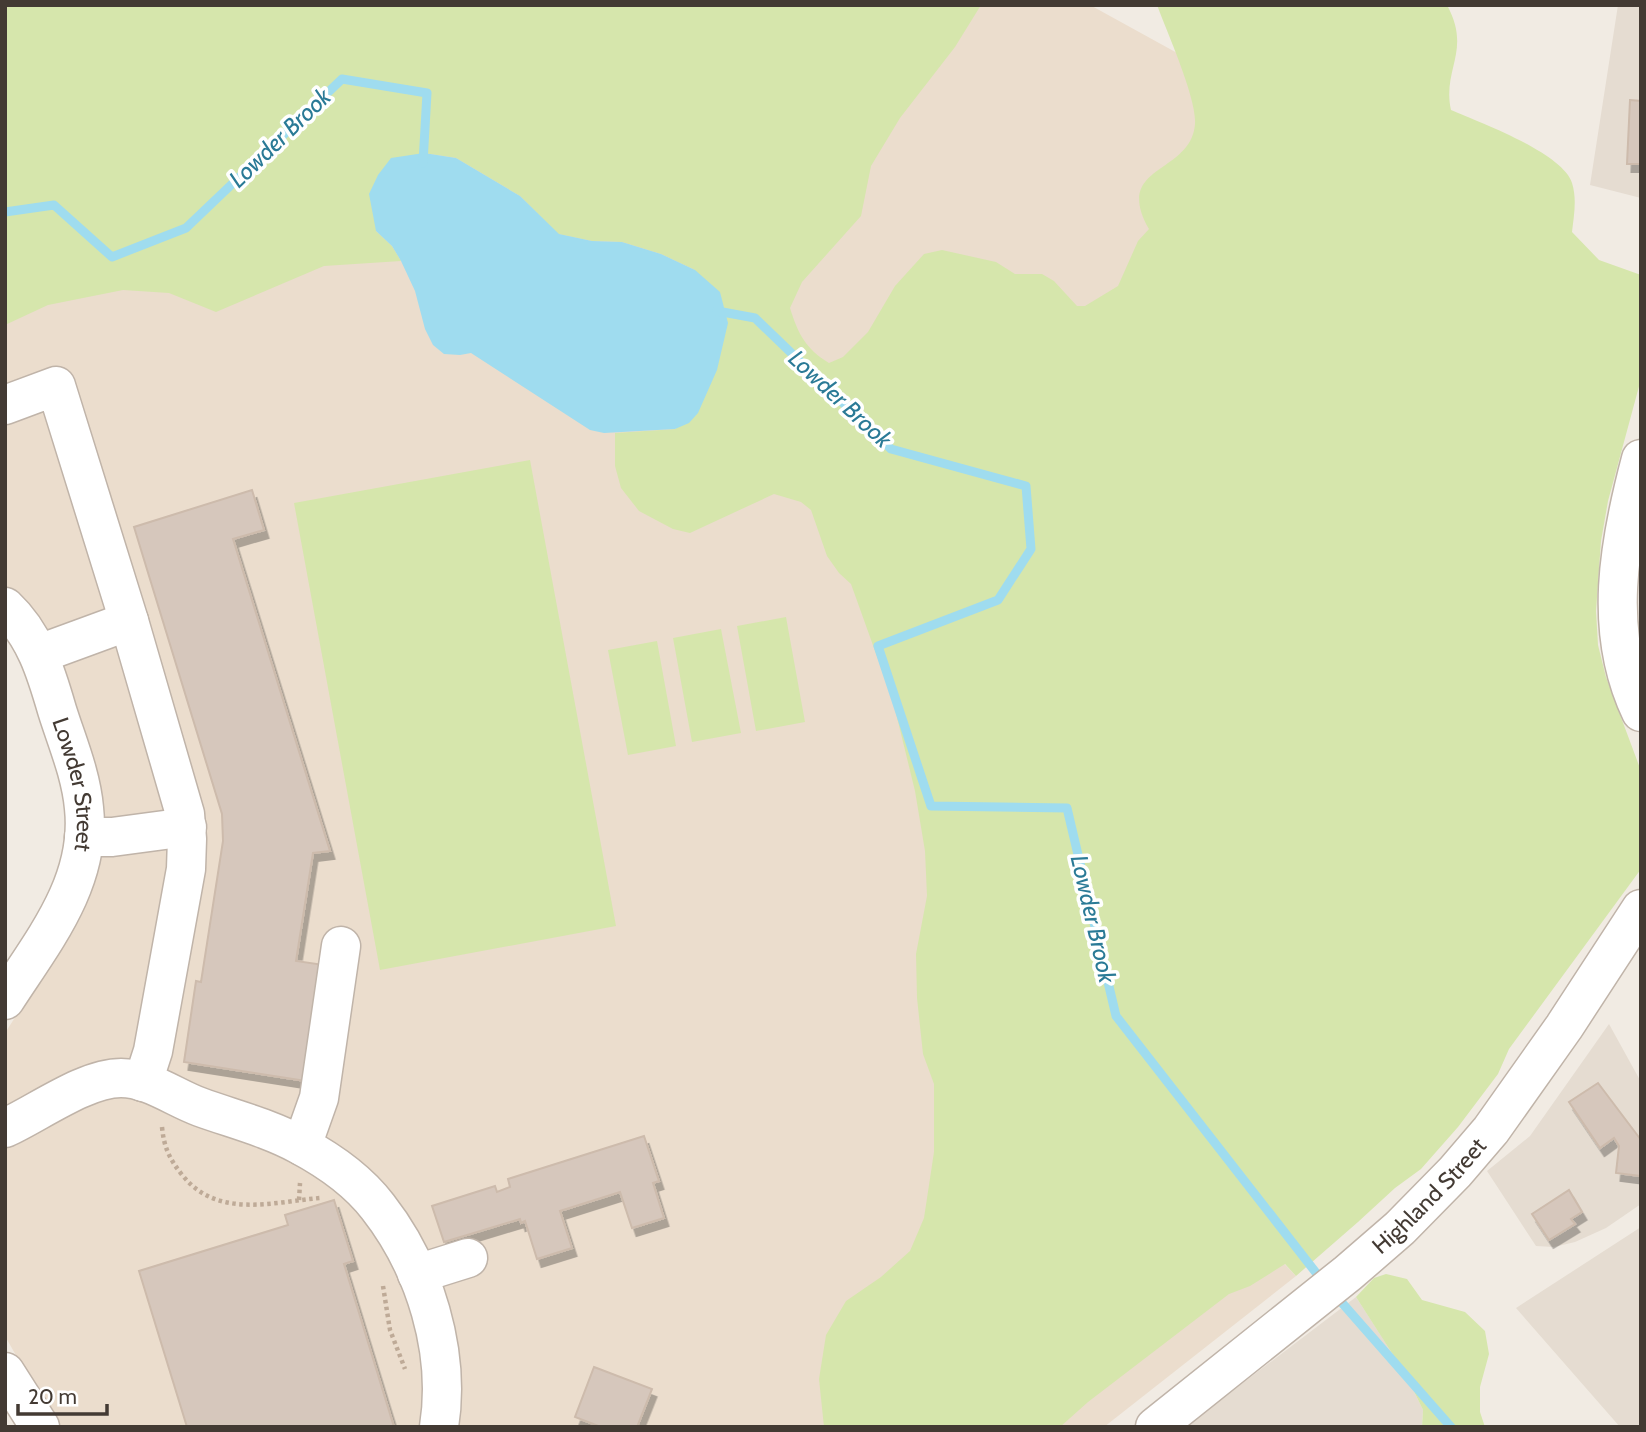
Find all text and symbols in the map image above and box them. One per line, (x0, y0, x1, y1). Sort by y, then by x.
water label: Lowder Brook (223, 81, 337, 193)
water label: Lowder Brook (783, 344, 898, 454)
street label: Lowder Street (46, 714, 99, 854)
water label: Lowder Brook (1065, 852, 1122, 986)
street label: Highland Street (1366, 1132, 1492, 1260)
scale bar (18, 1372, 107, 1416)
text: 20 m (28, 1384, 77, 1409)

